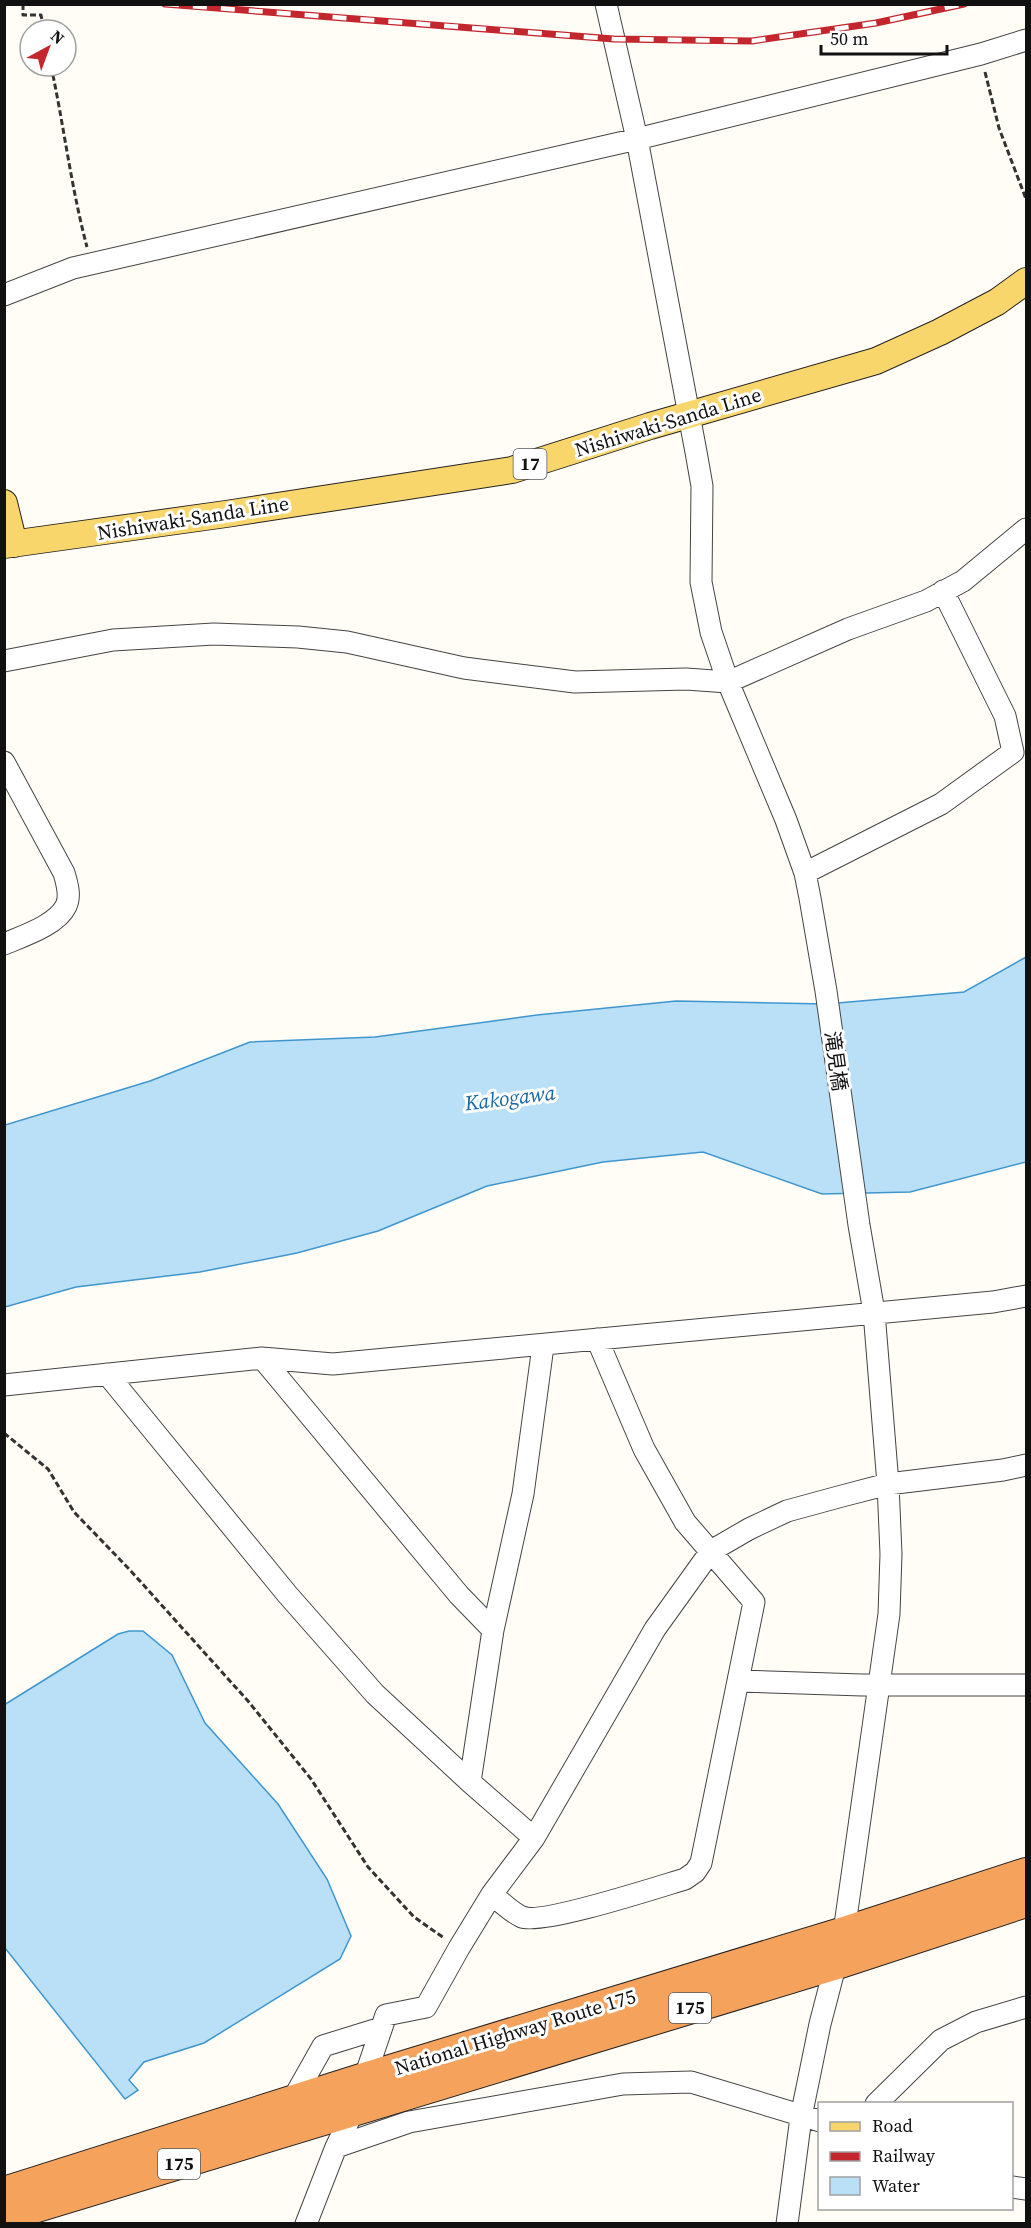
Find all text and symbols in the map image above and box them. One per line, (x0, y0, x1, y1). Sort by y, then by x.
north arrow (18, 18, 78, 78)
scale bar (821, 18, 947, 56)
text: N (46, 25, 70, 49)
text: 50 m (830, 26, 868, 51)
street label: Nishiwaki-Sanda Line (571, 380, 765, 464)
road number: 17 (514, 449, 546, 479)
street label: Nishiwaki-Sanda Line (95, 489, 291, 547)
street label: 滝見橋 (818, 1029, 854, 1093)
water label: Kakogawa (462, 1078, 557, 1118)
street label: National Highway Route 175 (391, 1982, 639, 2082)
road number: 175 (669, 1993, 711, 2023)
legend (818, 2102, 1013, 2210)
text: Road (872, 2113, 913, 2138)
text: Railway (872, 2143, 936, 2168)
road number: 175 (158, 2149, 200, 2179)
text: Water (872, 2173, 920, 2198)

